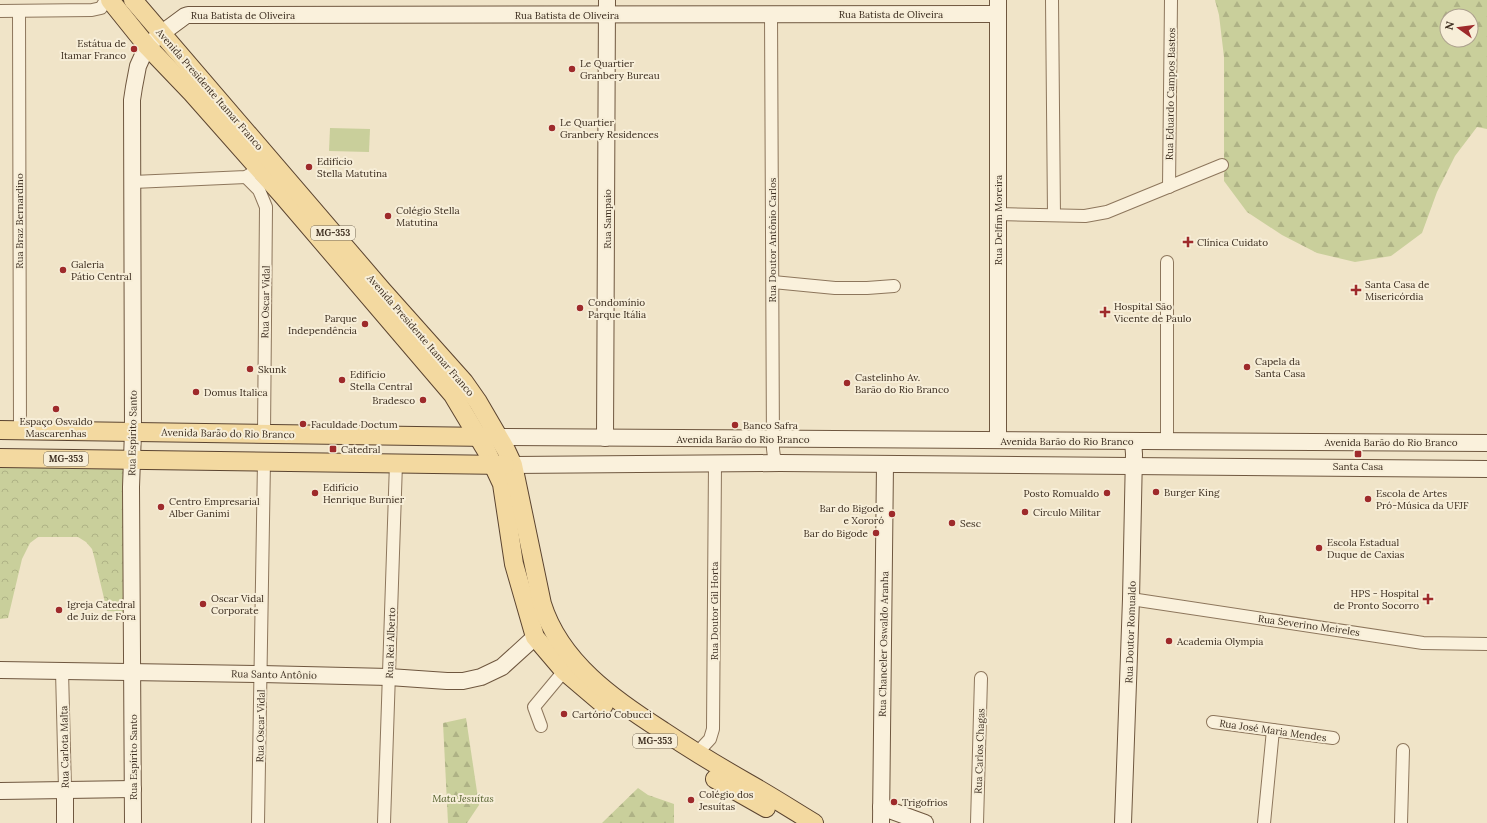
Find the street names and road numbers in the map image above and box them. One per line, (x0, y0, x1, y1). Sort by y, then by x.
street label: Rua Batista de Oliveira (839, 8, 943, 21)
street label: Rua Batista de Oliveira (191, 9, 295, 22)
street label: Rua Batista de Oliveira (515, 9, 619, 22)
street label: Avenida Presidente Itamar Franco (153, 25, 266, 153)
street label: Rua Eduardo Campos Bastos (1163, 27, 1178, 160)
street label: Rua Braz Bernardino (13, 173, 26, 269)
street label: Rua Delfim Moreira (992, 175, 1005, 265)
street label: Rua Doutor Antônio Carlos (766, 177, 779, 302)
street label: Rua Sampaio (601, 189, 614, 249)
road number: MG-353 (311, 226, 355, 240)
street label: Rua Oscar Vidal (258, 265, 273, 339)
street label: Avenida Presidente Itamar Franco (364, 271, 477, 399)
street label: Rua Espírito Santo (125, 390, 140, 476)
street label: Avenida Barão do Rio Branco (160, 426, 295, 441)
street label: Avenida Barão do Rio Branco (675, 433, 810, 446)
street label: Avenida Barão do Rio Branco (999, 435, 1134, 448)
street label: Avenida Barão do Rio Branco (1323, 436, 1458, 449)
road number: MG-353 (44, 452, 88, 466)
street label: Rua Doutor Gil Horta (708, 562, 721, 660)
street label: Rua Chanceler Oswaldo Aranha (876, 571, 891, 717)
street label: Rua Doutor Romualdo (1122, 580, 1139, 684)
street label: Rua Rei Alberto (383, 607, 398, 679)
street label: Rua Severino Meireles (1257, 612, 1361, 639)
street label: Rua Santo Antônio (231, 667, 317, 682)
street label: Rua Oscar Vidal (253, 689, 268, 763)
street label: Rua Carlota Malta (57, 705, 72, 789)
street label: Rua Carlos Chagas (972, 708, 988, 794)
street label: Rua Espírito Santo (127, 714, 140, 800)
street label: Rua José Maria Mendes (1218, 717, 1328, 745)
road number: MG-353 (633, 734, 677, 748)

